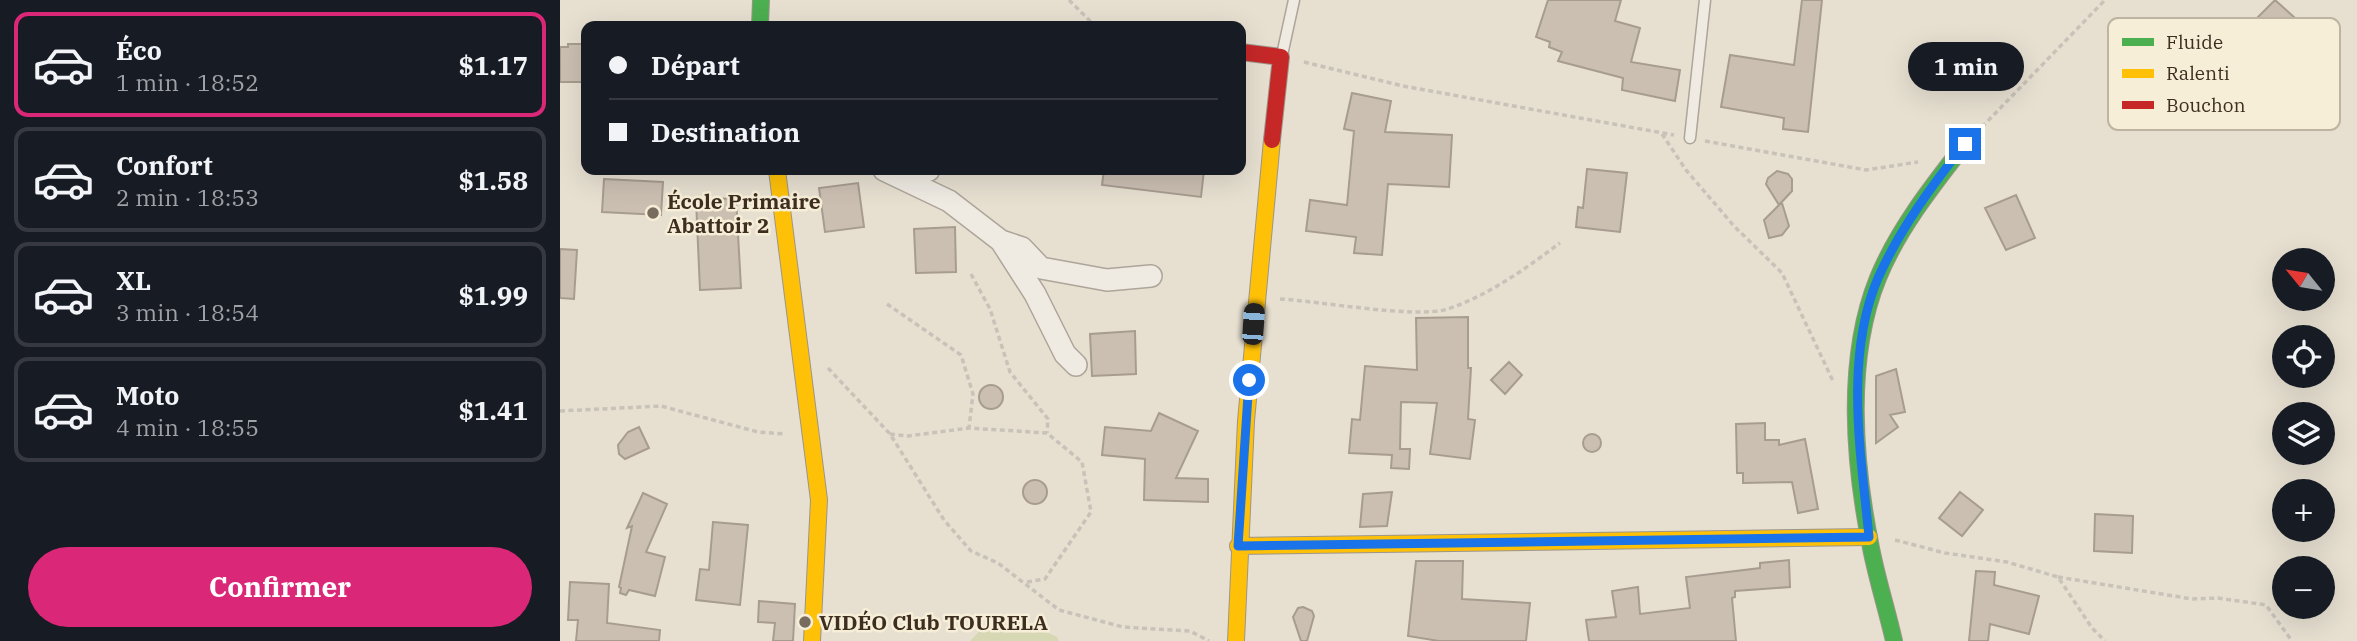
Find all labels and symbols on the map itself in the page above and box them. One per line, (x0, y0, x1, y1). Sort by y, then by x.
legend (2108, 18, 2340, 130)
text: Fluide (2166, 30, 2223, 54)
callout: 1 min (1907, 43, 2023, 92)
text: Ralenti (2166, 61, 2230, 85)
text: Bouchon (2166, 93, 2246, 117)
route end (1949, 128, 1981, 160)
place label: École Primaire Abattoir 2 (667, 187, 821, 239)
marker: École Primaire Abattoir 2 (645, 205, 661, 221)
north arrow (2272, 248, 2334, 312)
car (1242, 302, 1265, 346)
route start (1233, 364, 1265, 396)
place label: VIDÉO Club TOURELA (819, 608, 1048, 636)
marker: VIDÉO Club TOURELA (797, 614, 813, 630)

